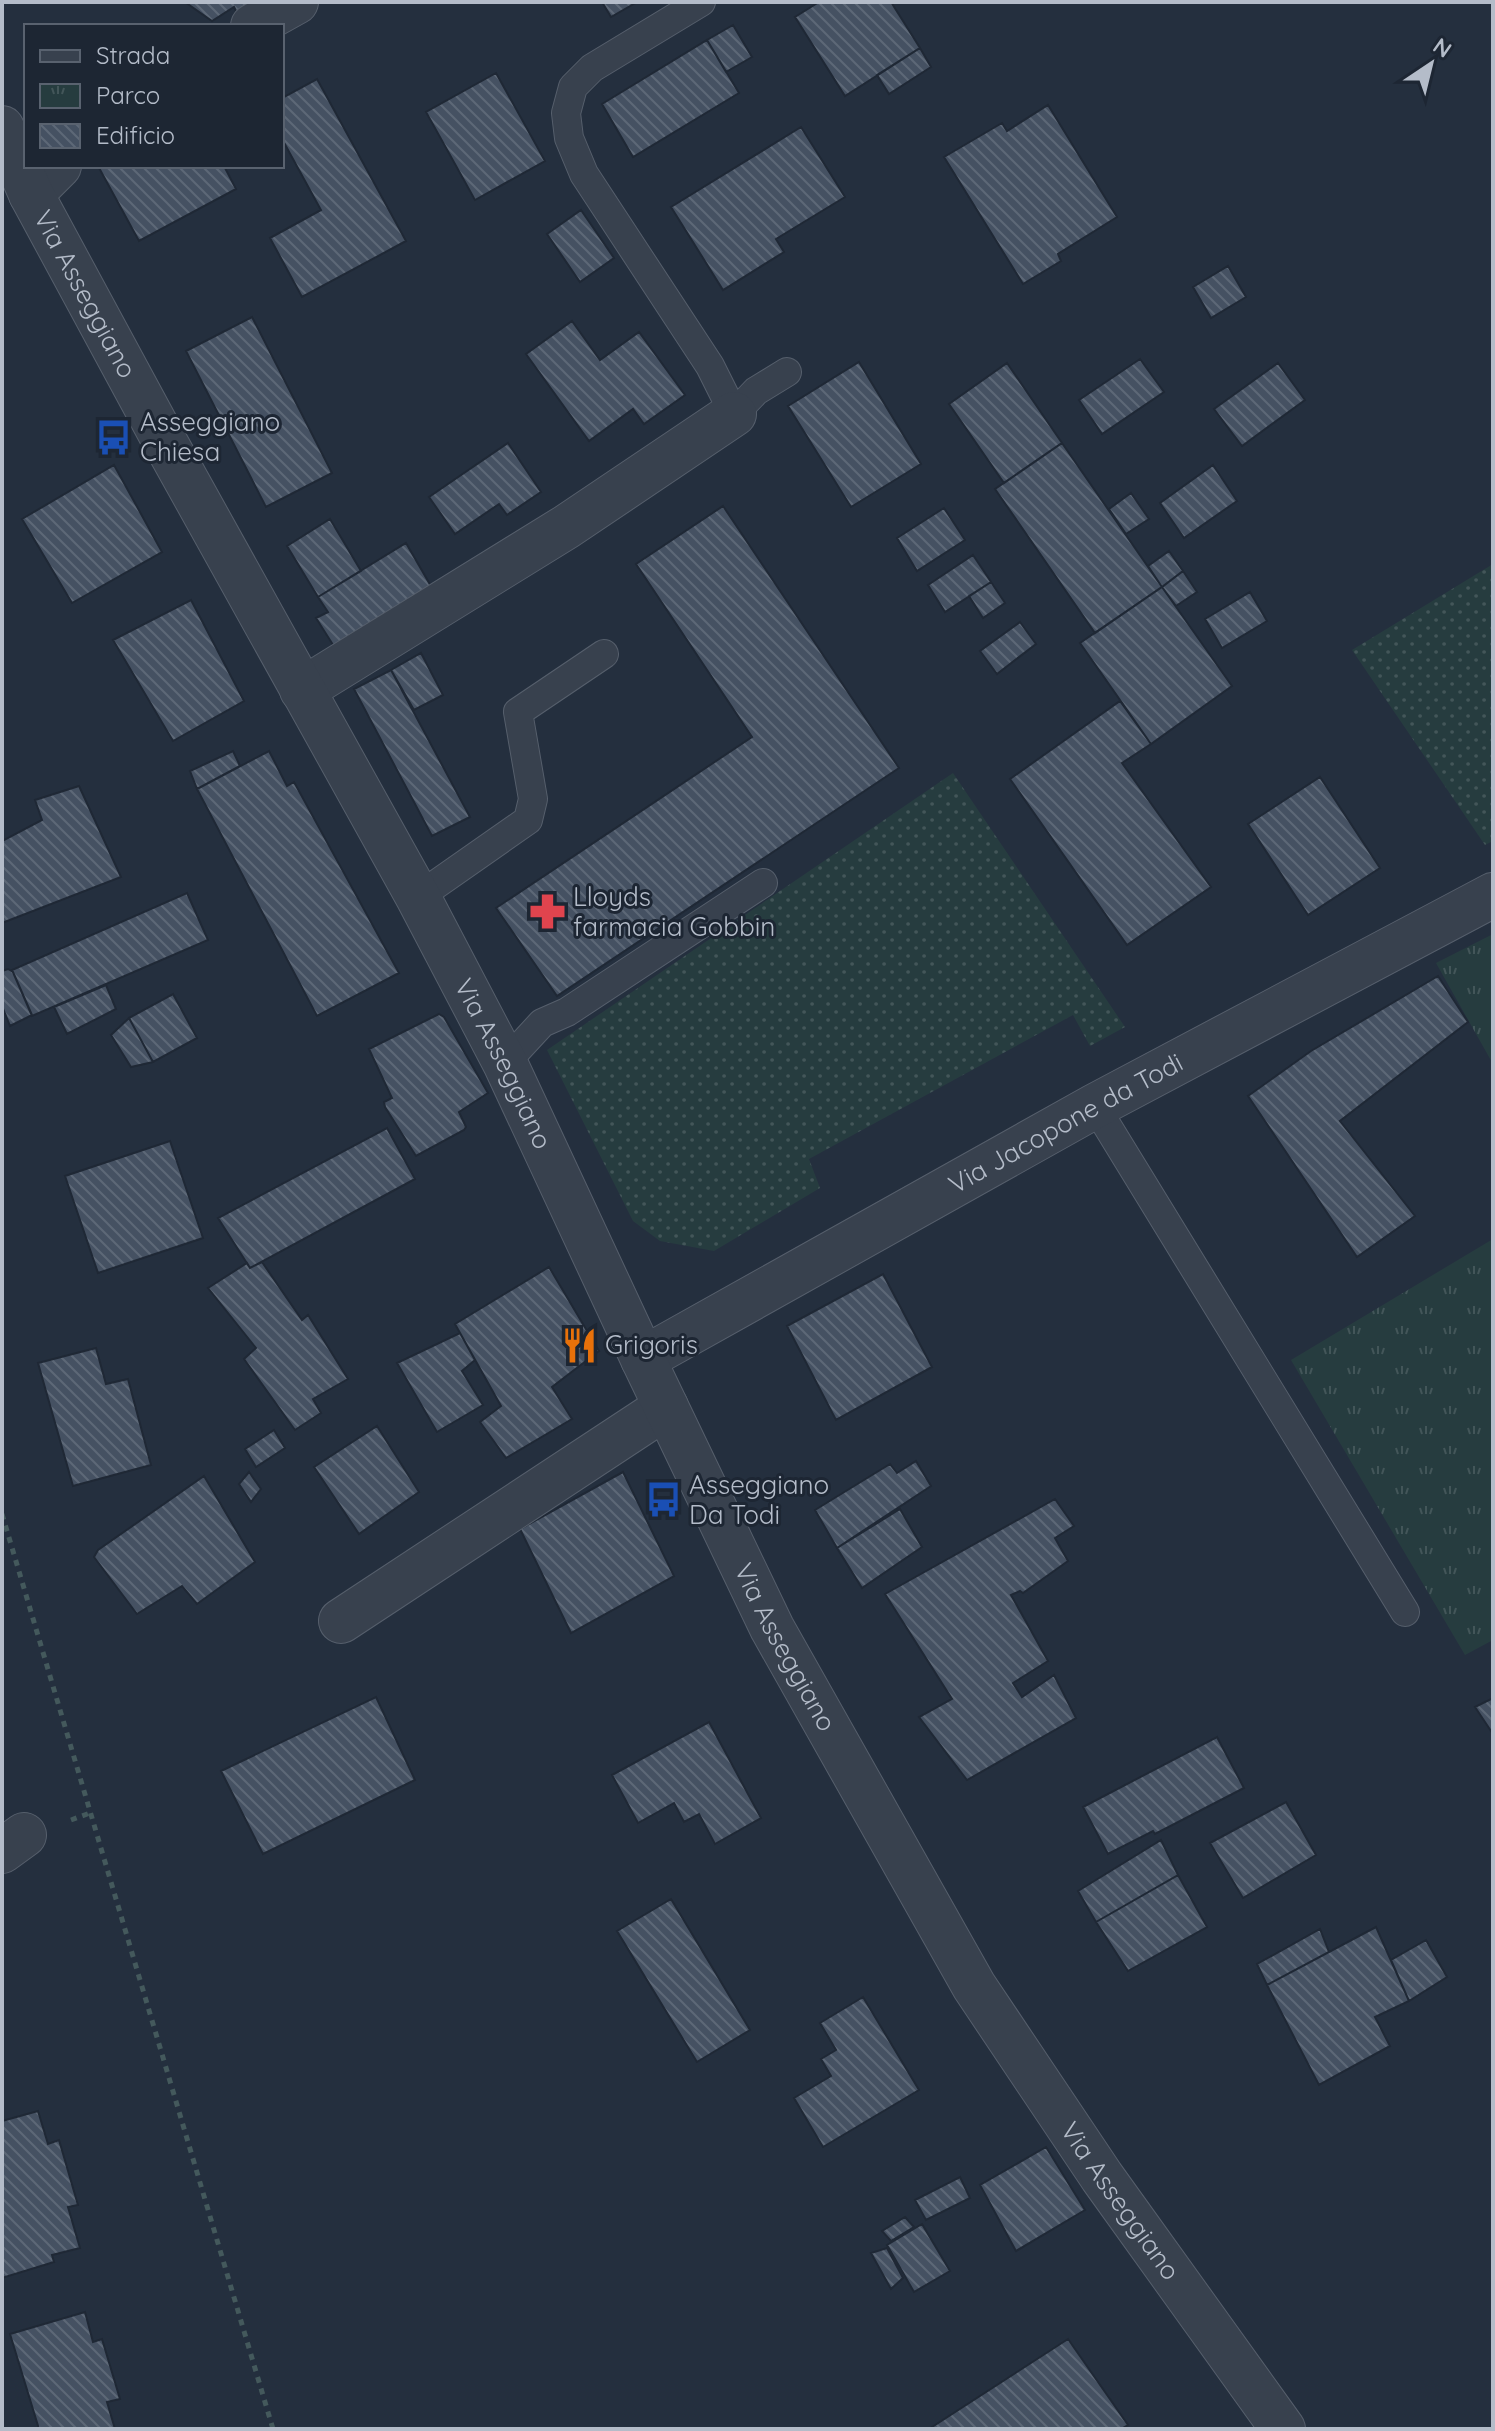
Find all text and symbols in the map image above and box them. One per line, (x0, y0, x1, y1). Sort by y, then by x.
legend (24, 24, 284, 168)
north arrow (1391, 24, 1471, 104)
text: N (1428, 32, 1457, 64)
text: Strada (96, 40, 170, 70)
text: Parco (96, 80, 160, 110)
text: Edificio (96, 120, 175, 150)
street label: Via Asseggiano (27, 204, 144, 384)
place label: Asseggiano Chiesa (140, 405, 280, 468)
bus stop icon: Asseggiano Chiesa (95, 418, 133, 456)
place label: Lloyds farmacia Gobbin (573, 880, 775, 943)
pharmacy icon: Lloyds farmacia Gobbin (528, 893, 566, 931)
street label: Via Asseggiano (448, 973, 560, 1154)
street label: Via Jacopone da Todi (943, 1045, 1188, 1201)
restaurant icon: Grigoris (560, 1326, 598, 1364)
place label: Grigoris (605, 1328, 698, 1361)
place label: Asseggiano Da Todi (689, 1468, 829, 1531)
bus stop icon: Asseggiano Da Todi (644, 1481, 682, 1519)
street label: Via Asseggiano (727, 1558, 844, 1737)
street label: Via Asseggiano (1054, 2115, 1188, 2286)

